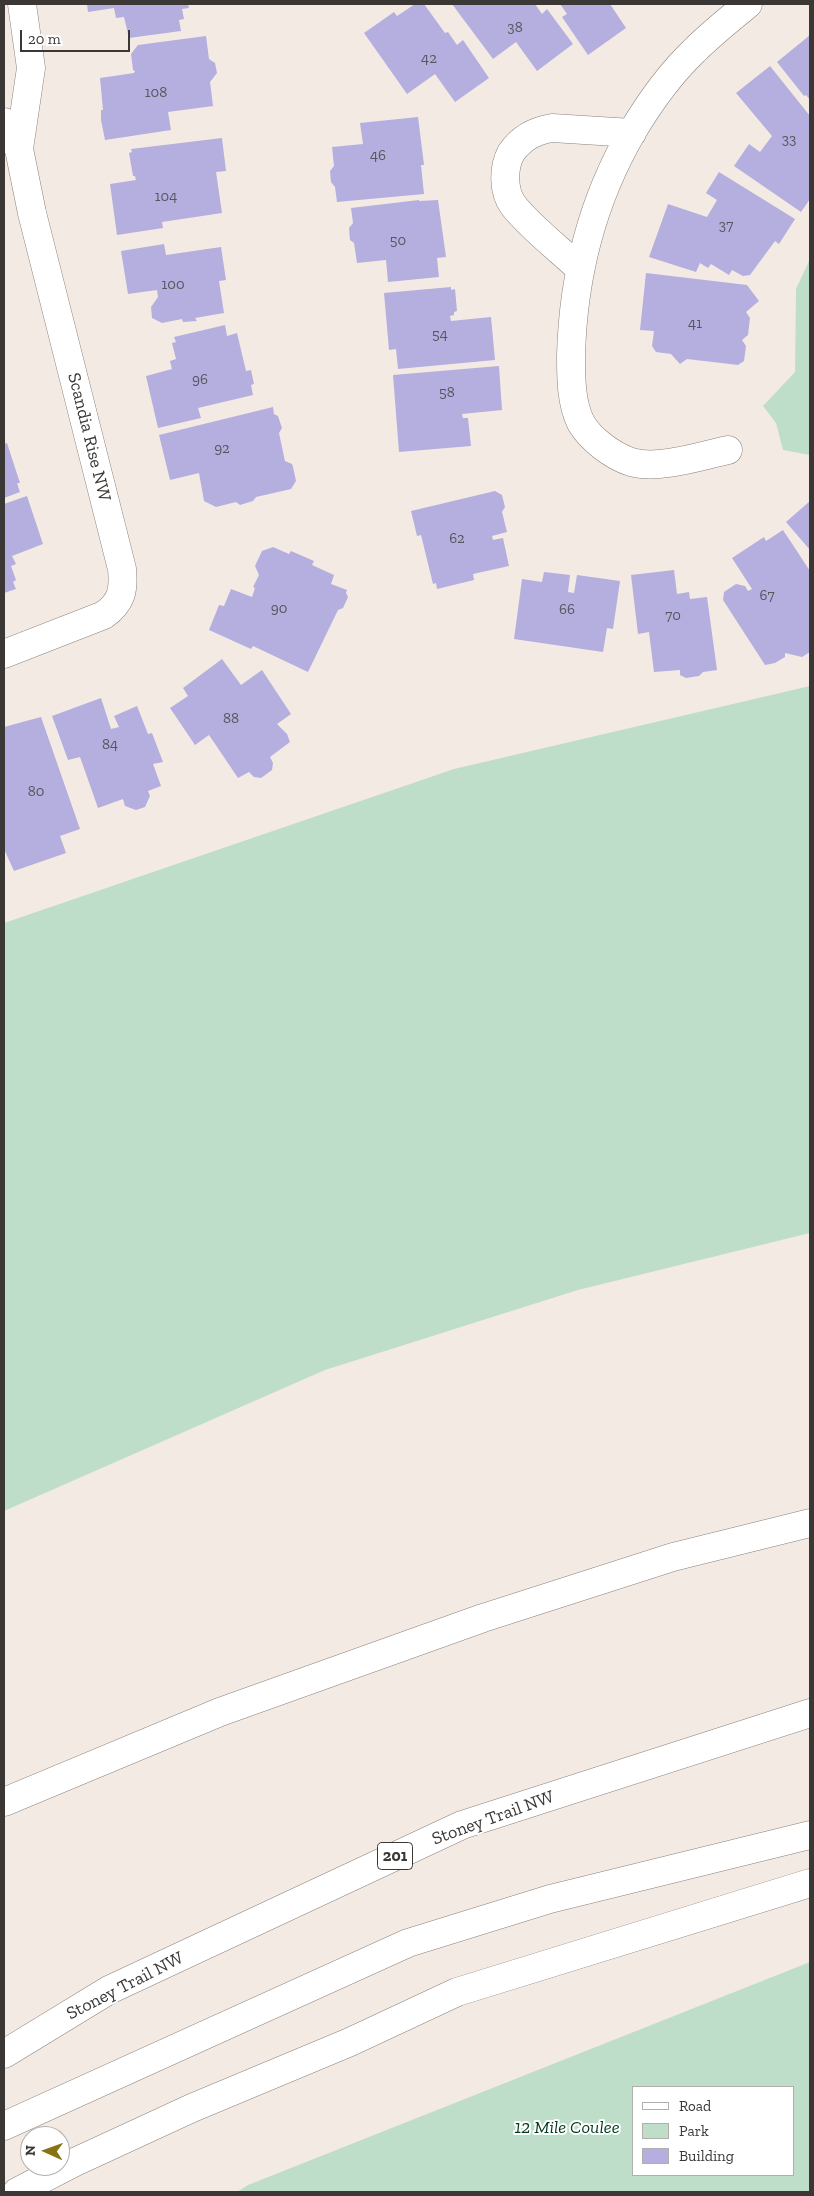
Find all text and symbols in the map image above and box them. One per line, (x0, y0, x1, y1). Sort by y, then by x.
house number: 38 (507, 19, 523, 37)
scale bar (22, 20, 132, 52)
text: 20 m (28, 30, 61, 48)
house number: 42 (421, 50, 437, 68)
house number: 108 (145, 84, 167, 102)
house number: 33 (782, 131, 796, 149)
house number: 46 (370, 147, 386, 165)
house number: 104 (155, 188, 177, 206)
house number: 37 (719, 217, 733, 235)
house number: 50 (390, 232, 406, 250)
house number: 100 (161, 276, 185, 294)
house number: 41 (688, 315, 702, 333)
house number: 54 (432, 326, 448, 344)
street label: Scandia Rise NW (63, 371, 115, 503)
house number: 96 (192, 371, 208, 389)
house number: 58 (439, 384, 455, 402)
house number: 92 (214, 440, 230, 458)
house number: 62 (449, 530, 465, 548)
house number: 67 (759, 587, 775, 605)
house number: 90 (271, 600, 287, 618)
house number: 66 (559, 601, 575, 619)
house number: 70 (665, 607, 681, 625)
house number: 88 (223, 710, 239, 728)
house number: 84 (102, 736, 118, 754)
house number: 80 (28, 783, 44, 801)
street label: Stoney Trail NW (429, 1786, 557, 1850)
road number: 201 (378, 1842, 412, 1870)
street label: Stoney Trail NW (63, 1947, 187, 2025)
legend (632, 2086, 794, 2176)
text: Road (679, 2097, 711, 2115)
park label: 12 Mile Coulee (514, 2117, 620, 2139)
text: Park (679, 2122, 709, 2140)
north arrow (20, 2126, 70, 2176)
text: N (22, 2145, 39, 2156)
text: Building (679, 2147, 734, 2165)

